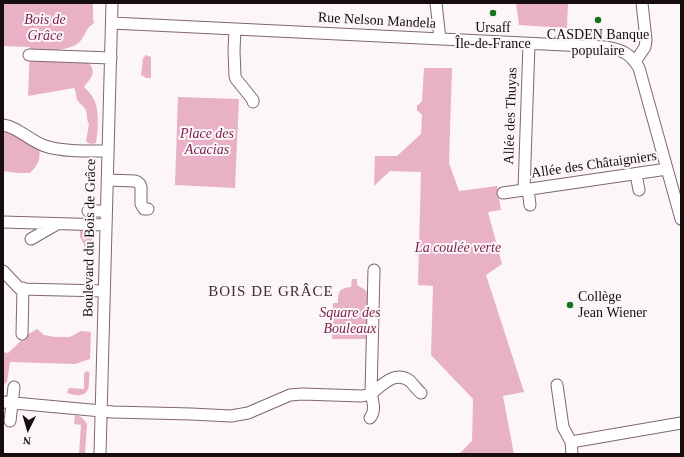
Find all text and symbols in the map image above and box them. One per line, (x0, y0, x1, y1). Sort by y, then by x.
marker: Ursaff Île-de-France (488, 8, 498, 18)
street label: Rue Nelson Mandela (318, 10, 436, 32)
park label: Bois de Grâce (24, 12, 66, 44)
marker: CASDEN Banque populaire (593, 15, 603, 25)
place label: Ursaff Île-de-France (455, 20, 531, 52)
place label: CASDEN Banque populaire (547, 27, 649, 60)
street label: Allée des Thuyas (501, 67, 521, 165)
park label: Place des Acacias (180, 126, 234, 158)
street label: Allée des Châtaigniers (530, 148, 658, 182)
street label: Boulevard du Bois de Grâce (80, 159, 100, 317)
park label: La coulée verte (415, 240, 501, 256)
district label: BOIS DE GRÂCE (208, 283, 334, 301)
place label: Collège Jean Wiener (578, 289, 647, 322)
marker: Collège Jean Wiener (565, 300, 575, 310)
park label: Square des Bouleaux (319, 305, 381, 338)
north arrow (8, 409, 48, 449)
text: N (22, 435, 31, 447)

